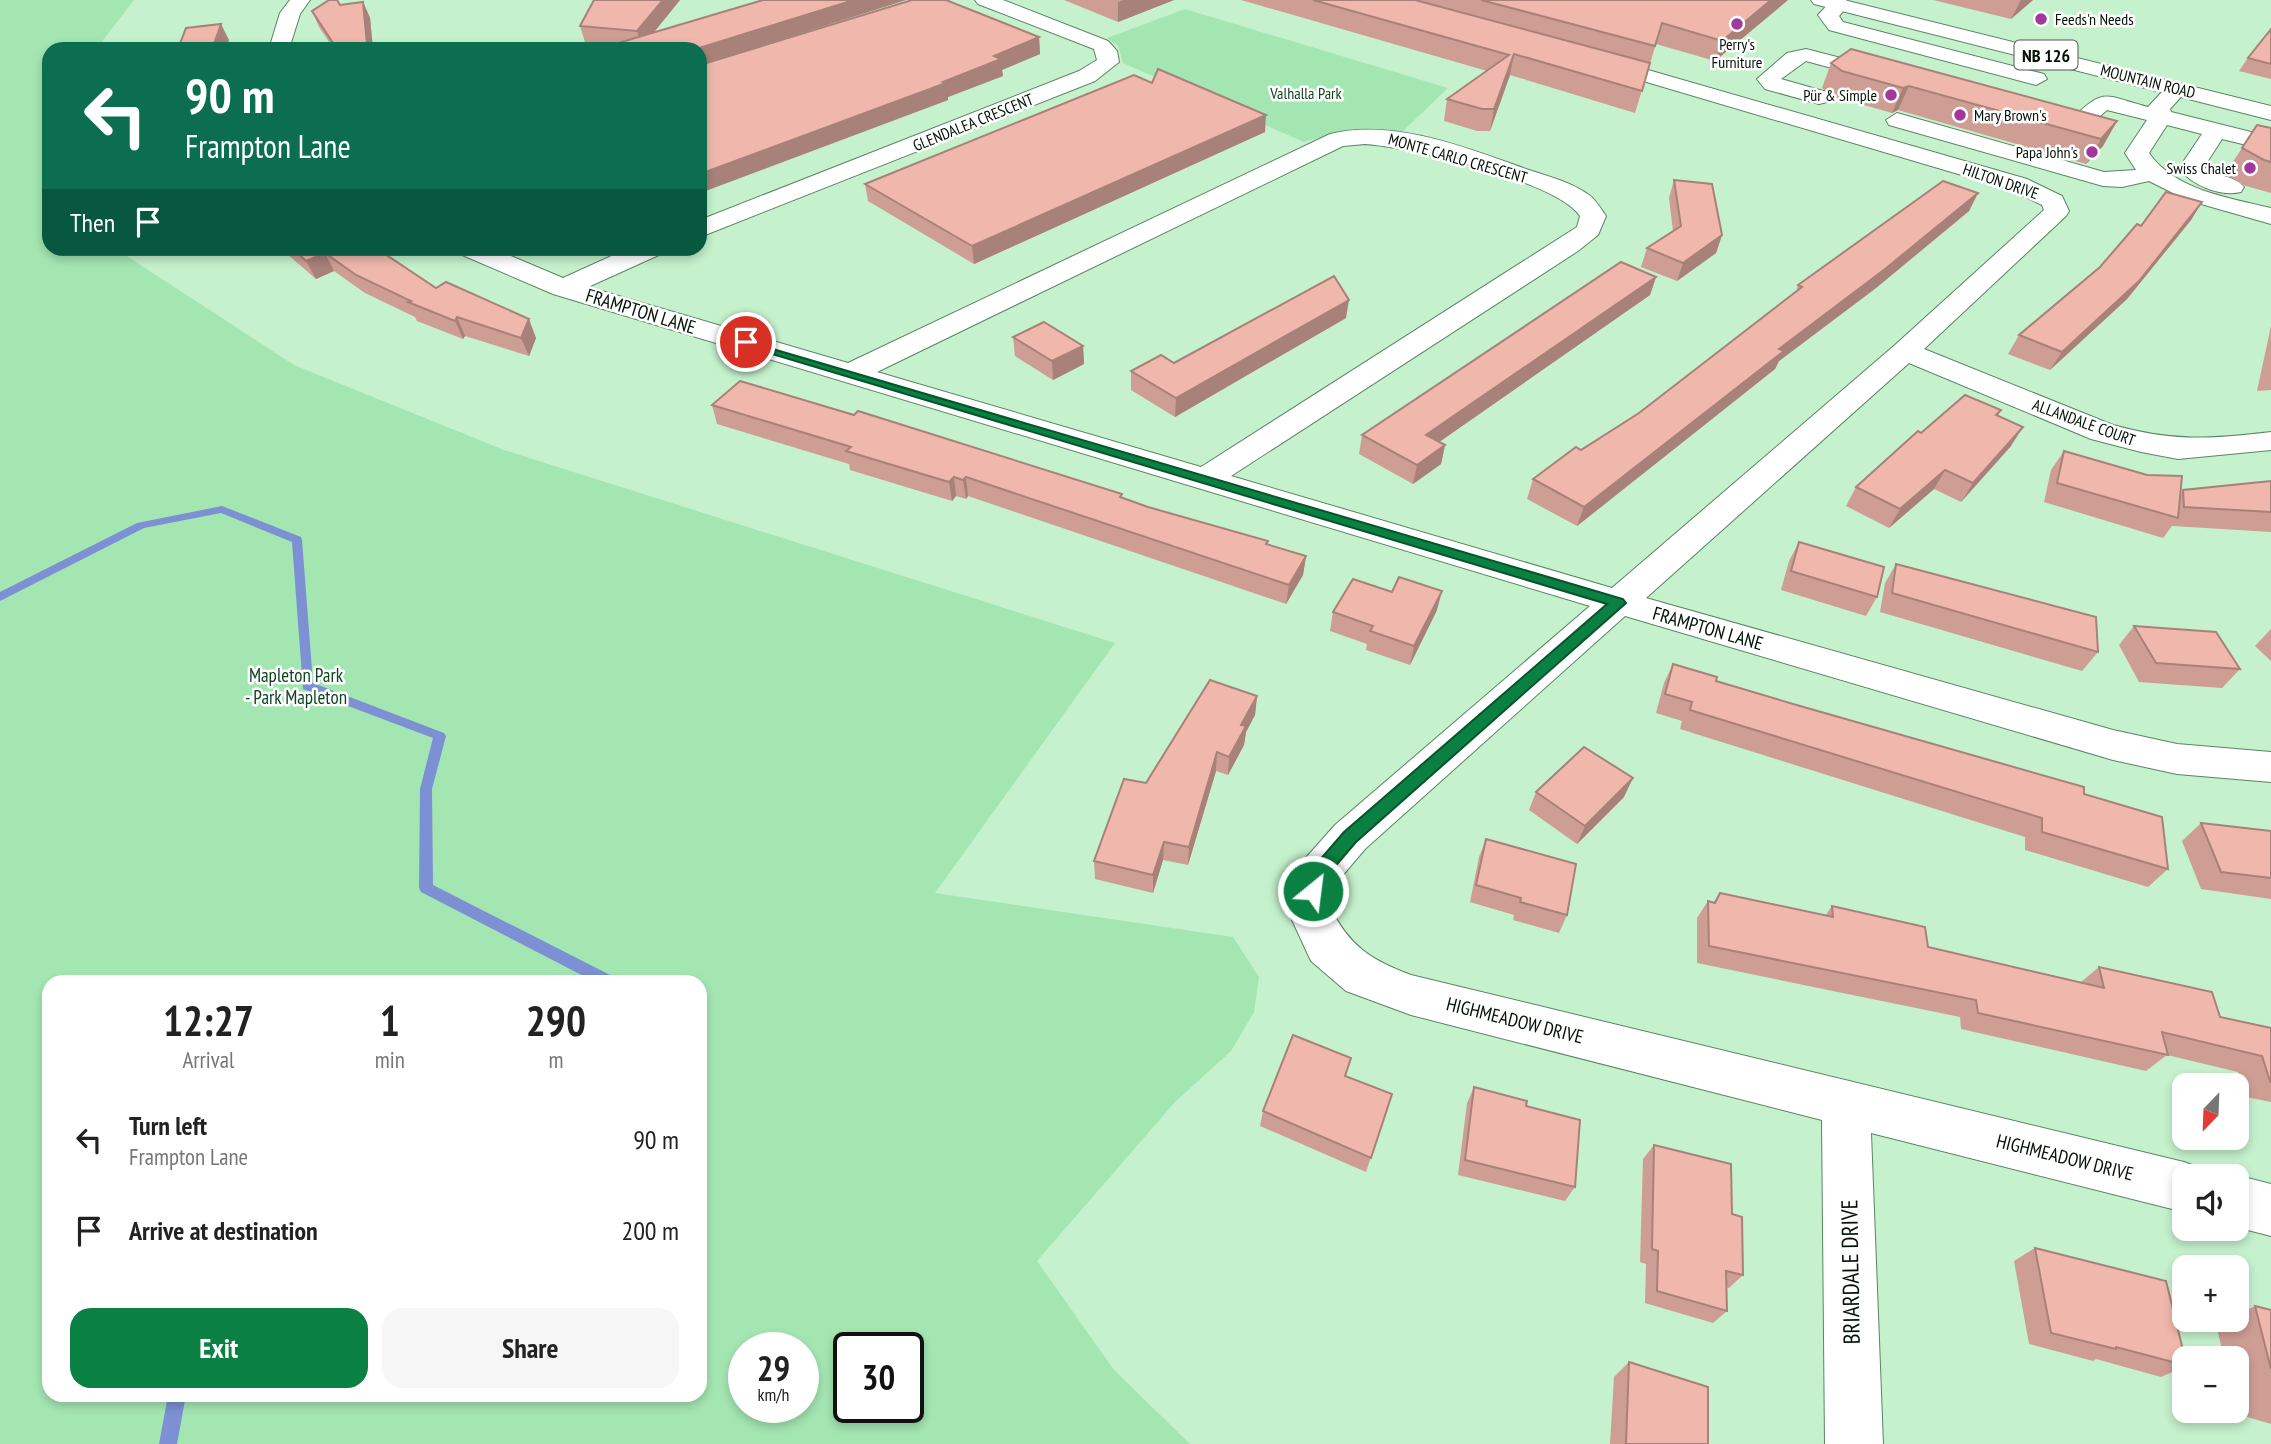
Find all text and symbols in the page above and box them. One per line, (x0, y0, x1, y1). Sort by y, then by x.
place label: Feeds'n Needs (2055, 9, 2134, 29)
marker: Feeds'n Needs (2033, 11, 2049, 27)
marker: Perry's Furniture (1729, 16, 1745, 32)
place label: Perry's Furniture (1712, 34, 1762, 72)
road number: NB 126 (2014, 40, 2078, 70)
street label: MOUNTAIN ROAD (2098, 60, 2198, 102)
text: 90 m (185, 63, 274, 127)
icon: left (70, 70, 161, 161)
park label: Valhalla Park (1269, 83, 1342, 103)
place label: Pür & Simple (1803, 85, 1877, 105)
marker: Pür & Simple (1883, 87, 1899, 103)
street label: GLENDALEA CRESCENT (910, 89, 1036, 155)
place label: Mary Brown's (1974, 105, 2047, 125)
marker: Mary Brown's (1952, 107, 1968, 123)
text: Frampton Lane (185, 125, 351, 167)
street label: MONTE CARLO CRESCENT (1386, 129, 1530, 187)
place label: Papa John's (2016, 142, 2078, 162)
marker: Papa John's (2084, 144, 2100, 160)
place label: Swiss Chalet (2167, 158, 2237, 178)
street label: HILTON DRIVE (1960, 159, 2042, 203)
marker: Swiss Chalet (2242, 160, 2258, 176)
icon: arrive (129, 203, 167, 241)
text: Then (70, 206, 115, 239)
street label: FRAMPTON LANE (583, 283, 699, 339)
pin (716, 312, 776, 372)
icon: arrive (727, 323, 765, 361)
street label: ALLANDALE COURT (2030, 394, 2138, 450)
street label: FRAMPTON LANE (1650, 601, 1766, 655)
park label: Mapleton Park - Park Mapleton (245, 663, 347, 709)
position arrow (1276, 854, 1350, 928)
street label: HIGHMEADOW DRIVE (1444, 991, 1586, 1049)
text: 12:27 (163, 993, 254, 1048)
text: 1 (380, 993, 400, 1048)
text: 290 (526, 993, 586, 1048)
text: Arrival (182, 1045, 234, 1074)
text: min (375, 1045, 405, 1074)
text: m (548, 1045, 563, 1074)
north arrow (2172, 1073, 2249, 1150)
map controls (2172, 1073, 2249, 1423)
text: Turn left (129, 1109, 207, 1142)
icon: left (70, 1121, 108, 1159)
text: 90 m (633, 1123, 679, 1156)
street label: HIGHMEADOW DRIVE (1994, 1128, 2136, 1186)
text: Frampton Lane (129, 1142, 248, 1171)
button: sound (2172, 1164, 2249, 1241)
street label: BRIARDALE DRIVE (1834, 1199, 1866, 1345)
icon: arrive (70, 1212, 108, 1250)
text: Arrive at destination (129, 1214, 318, 1247)
text: 200 m (621, 1214, 679, 1247)
button: + (2172, 1255, 2249, 1332)
button: Exit (70, 1308, 368, 1388)
button: Share (382, 1308, 679, 1388)
speed limit sign: 30 (833, 1332, 924, 1423)
text: 29 (757, 1345, 790, 1391)
button: − (2172, 1346, 2249, 1423)
text: km/h (758, 1383, 789, 1406)

